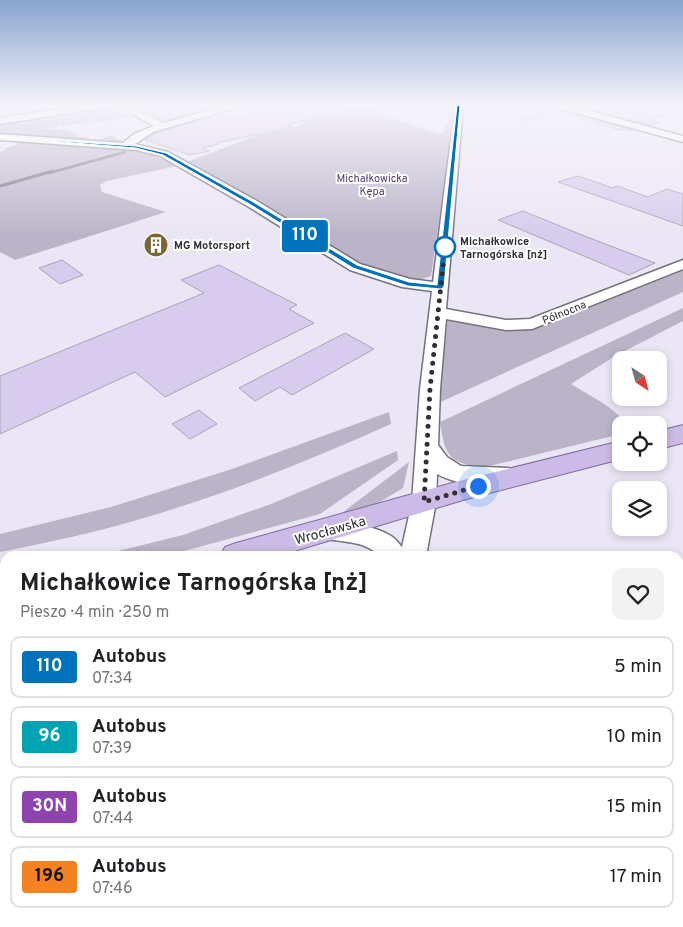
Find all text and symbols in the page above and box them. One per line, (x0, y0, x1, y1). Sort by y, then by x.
park label: Michałkowicka Kępa (336, 172, 408, 199)
line badge: 110 (276, 220, 334, 252)
text: 110 (292, 224, 318, 247)
building icon: MG Motorsport (143, 232, 169, 258)
place label: Michałkowice Tarnogórska [nż] (460, 235, 547, 262)
marker: Michałkowice Tarnogórska [nż] (434, 236, 456, 258)
place label: MG Motorsport (174, 239, 250, 253)
street label: Północna (540, 298, 589, 328)
north arrow (612, 351, 668, 406)
map controls (612, 351, 667, 536)
button: locate (612, 416, 667, 471)
your location (466, 474, 491, 499)
button: layers (612, 481, 667, 536)
street label: Wrocławska (293, 513, 368, 550)
button: heart (612, 568, 664, 620)
text: Michałkowice Tarnogórska [nż] (20, 569, 368, 599)
text: Pieszo · 4 min · 250 m (20, 603, 169, 623)
text: Autobus (92, 645, 167, 669)
text: 110 (36, 655, 63, 678)
text: 5 min (614, 655, 662, 679)
text: 07:34 (92, 669, 133, 689)
text: Autobus (92, 715, 167, 739)
text: 96 (38, 725, 61, 748)
text: 10 min (607, 725, 662, 749)
text: 07:39 (92, 739, 132, 759)
text: Autobus (92, 785, 167, 809)
text: 30N (32, 795, 67, 818)
text: 15 min (607, 795, 662, 819)
text: 07:44 (92, 809, 133, 829)
text: Autobus (92, 855, 167, 879)
text: 196 (35, 865, 64, 888)
text: 17 min (610, 865, 662, 889)
text: 07:46 (92, 879, 133, 899)

